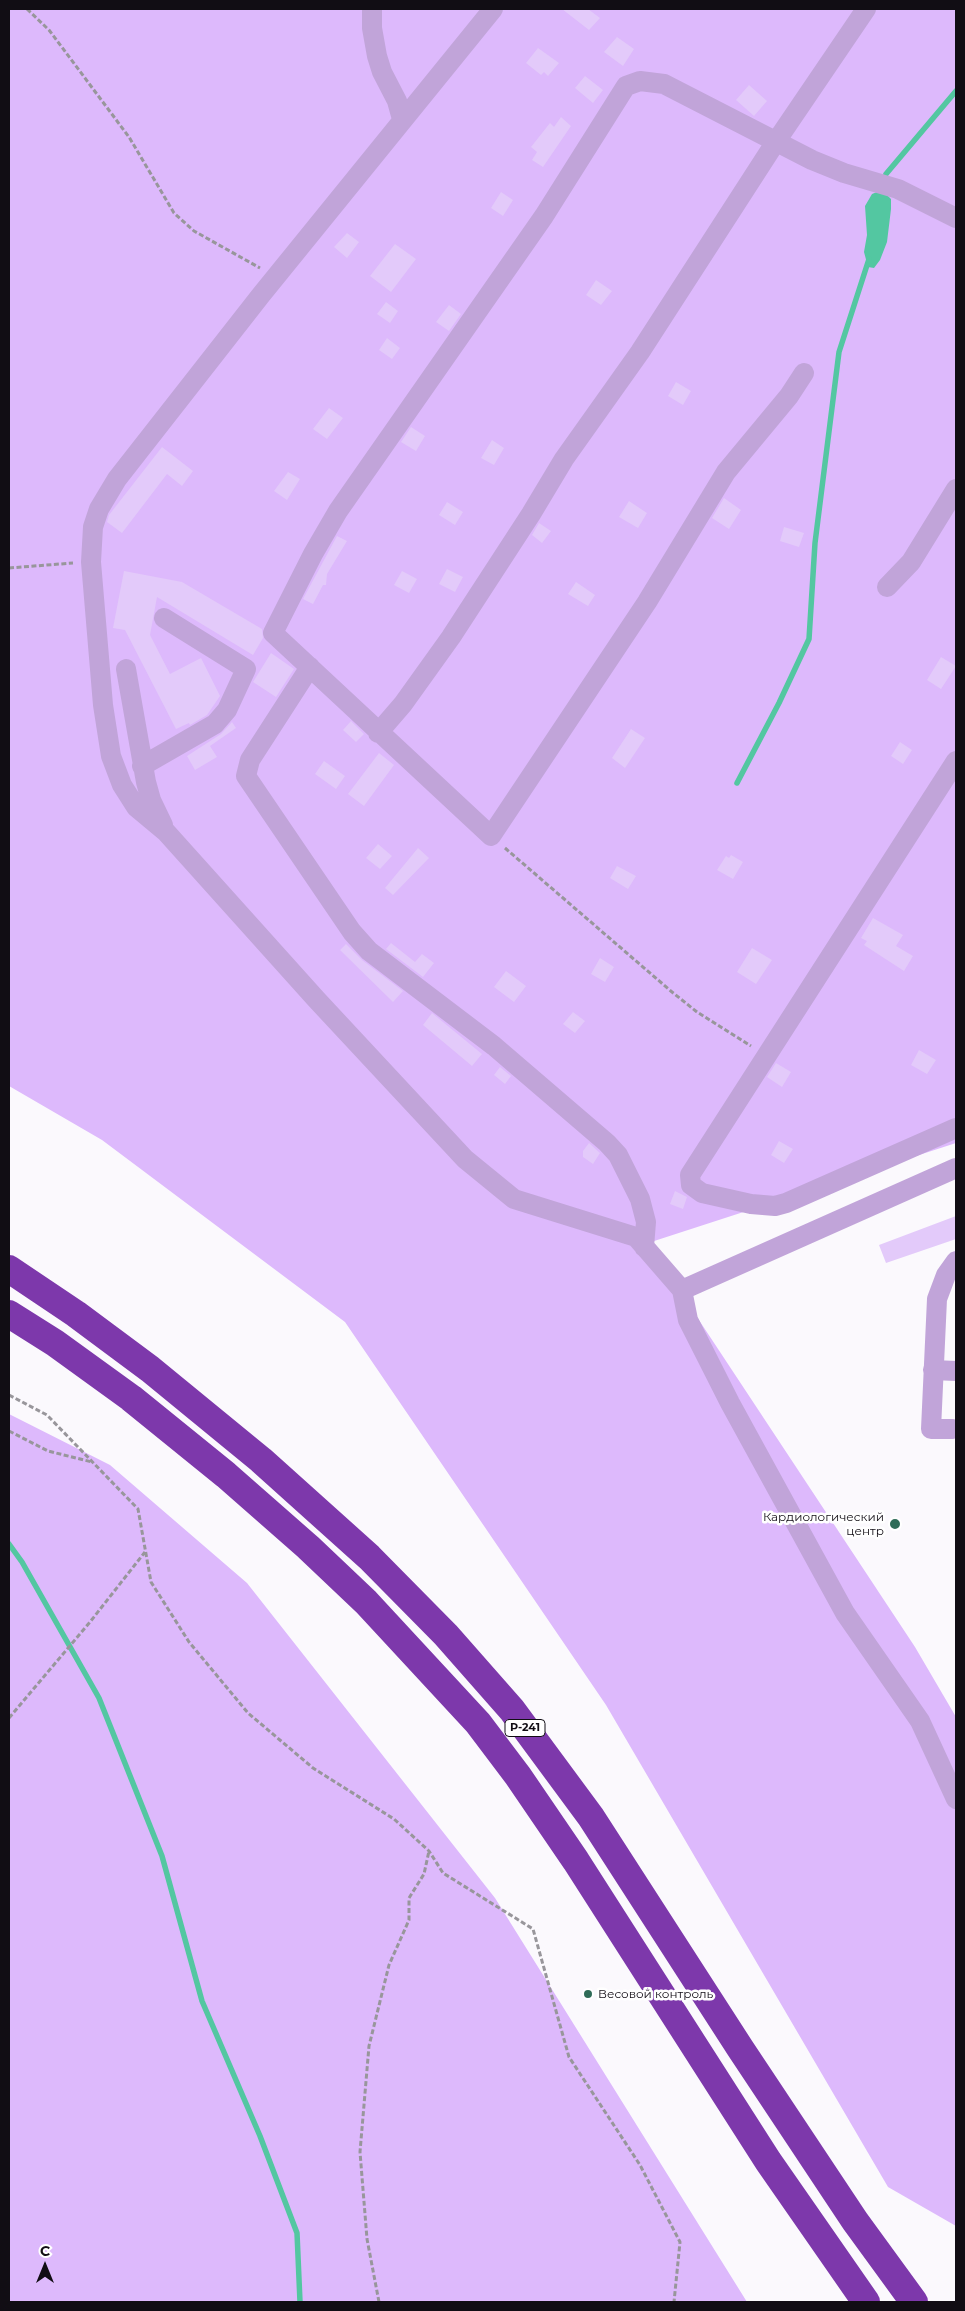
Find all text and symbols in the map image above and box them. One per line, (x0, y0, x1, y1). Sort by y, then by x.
place label: Кардиологический центр (763, 1510, 884, 1538)
marker: Кардиологический центр (888, 1517, 902, 1531)
road number: Р-241 (505, 1720, 545, 1736)
place label: Весовой контроль (598, 1987, 713, 2001)
marker: Весовой контроль (582, 1988, 594, 2000)
north arrow (20, 2241, 70, 2291)
text: С (40, 2242, 50, 2260)

